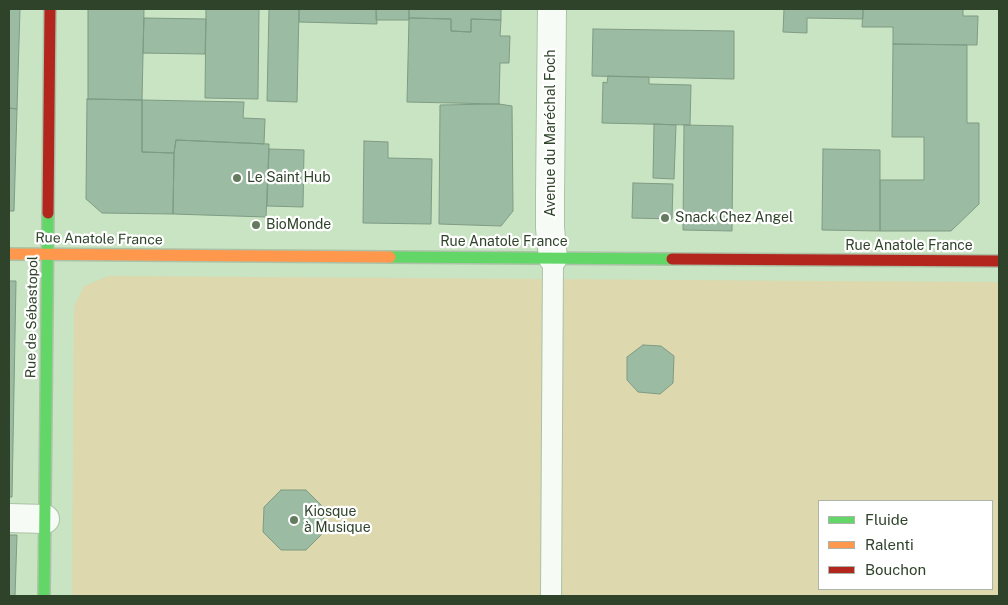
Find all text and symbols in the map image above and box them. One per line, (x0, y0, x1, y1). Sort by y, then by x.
street label: Avenue du Maréchal Foch (543, 49, 559, 217)
place label: Le Saint Hub (247, 170, 331, 186)
marker: Le Saint Hub (231, 172, 243, 184)
place label: Snack Chez Angel (675, 210, 793, 226)
marker: Snack Chez Angel (659, 212, 671, 224)
place label: BioMonde (266, 217, 331, 233)
marker: BioMonde (250, 219, 262, 231)
street label: Rue Anatole France (35, 229, 163, 249)
street label: Rue Anatole France (440, 234, 568, 250)
street label: Rue Anatole France (845, 238, 973, 254)
street label: Rue de Sébastopol (23, 256, 41, 378)
legend (818, 500, 993, 590)
place label: Kiosque à Musique (304, 504, 371, 536)
text: Fluide (865, 511, 908, 528)
marker: Kiosque à Musique (288, 514, 300, 526)
text: Ralenti (865, 536, 914, 553)
text: Bouchon (865, 561, 926, 578)

